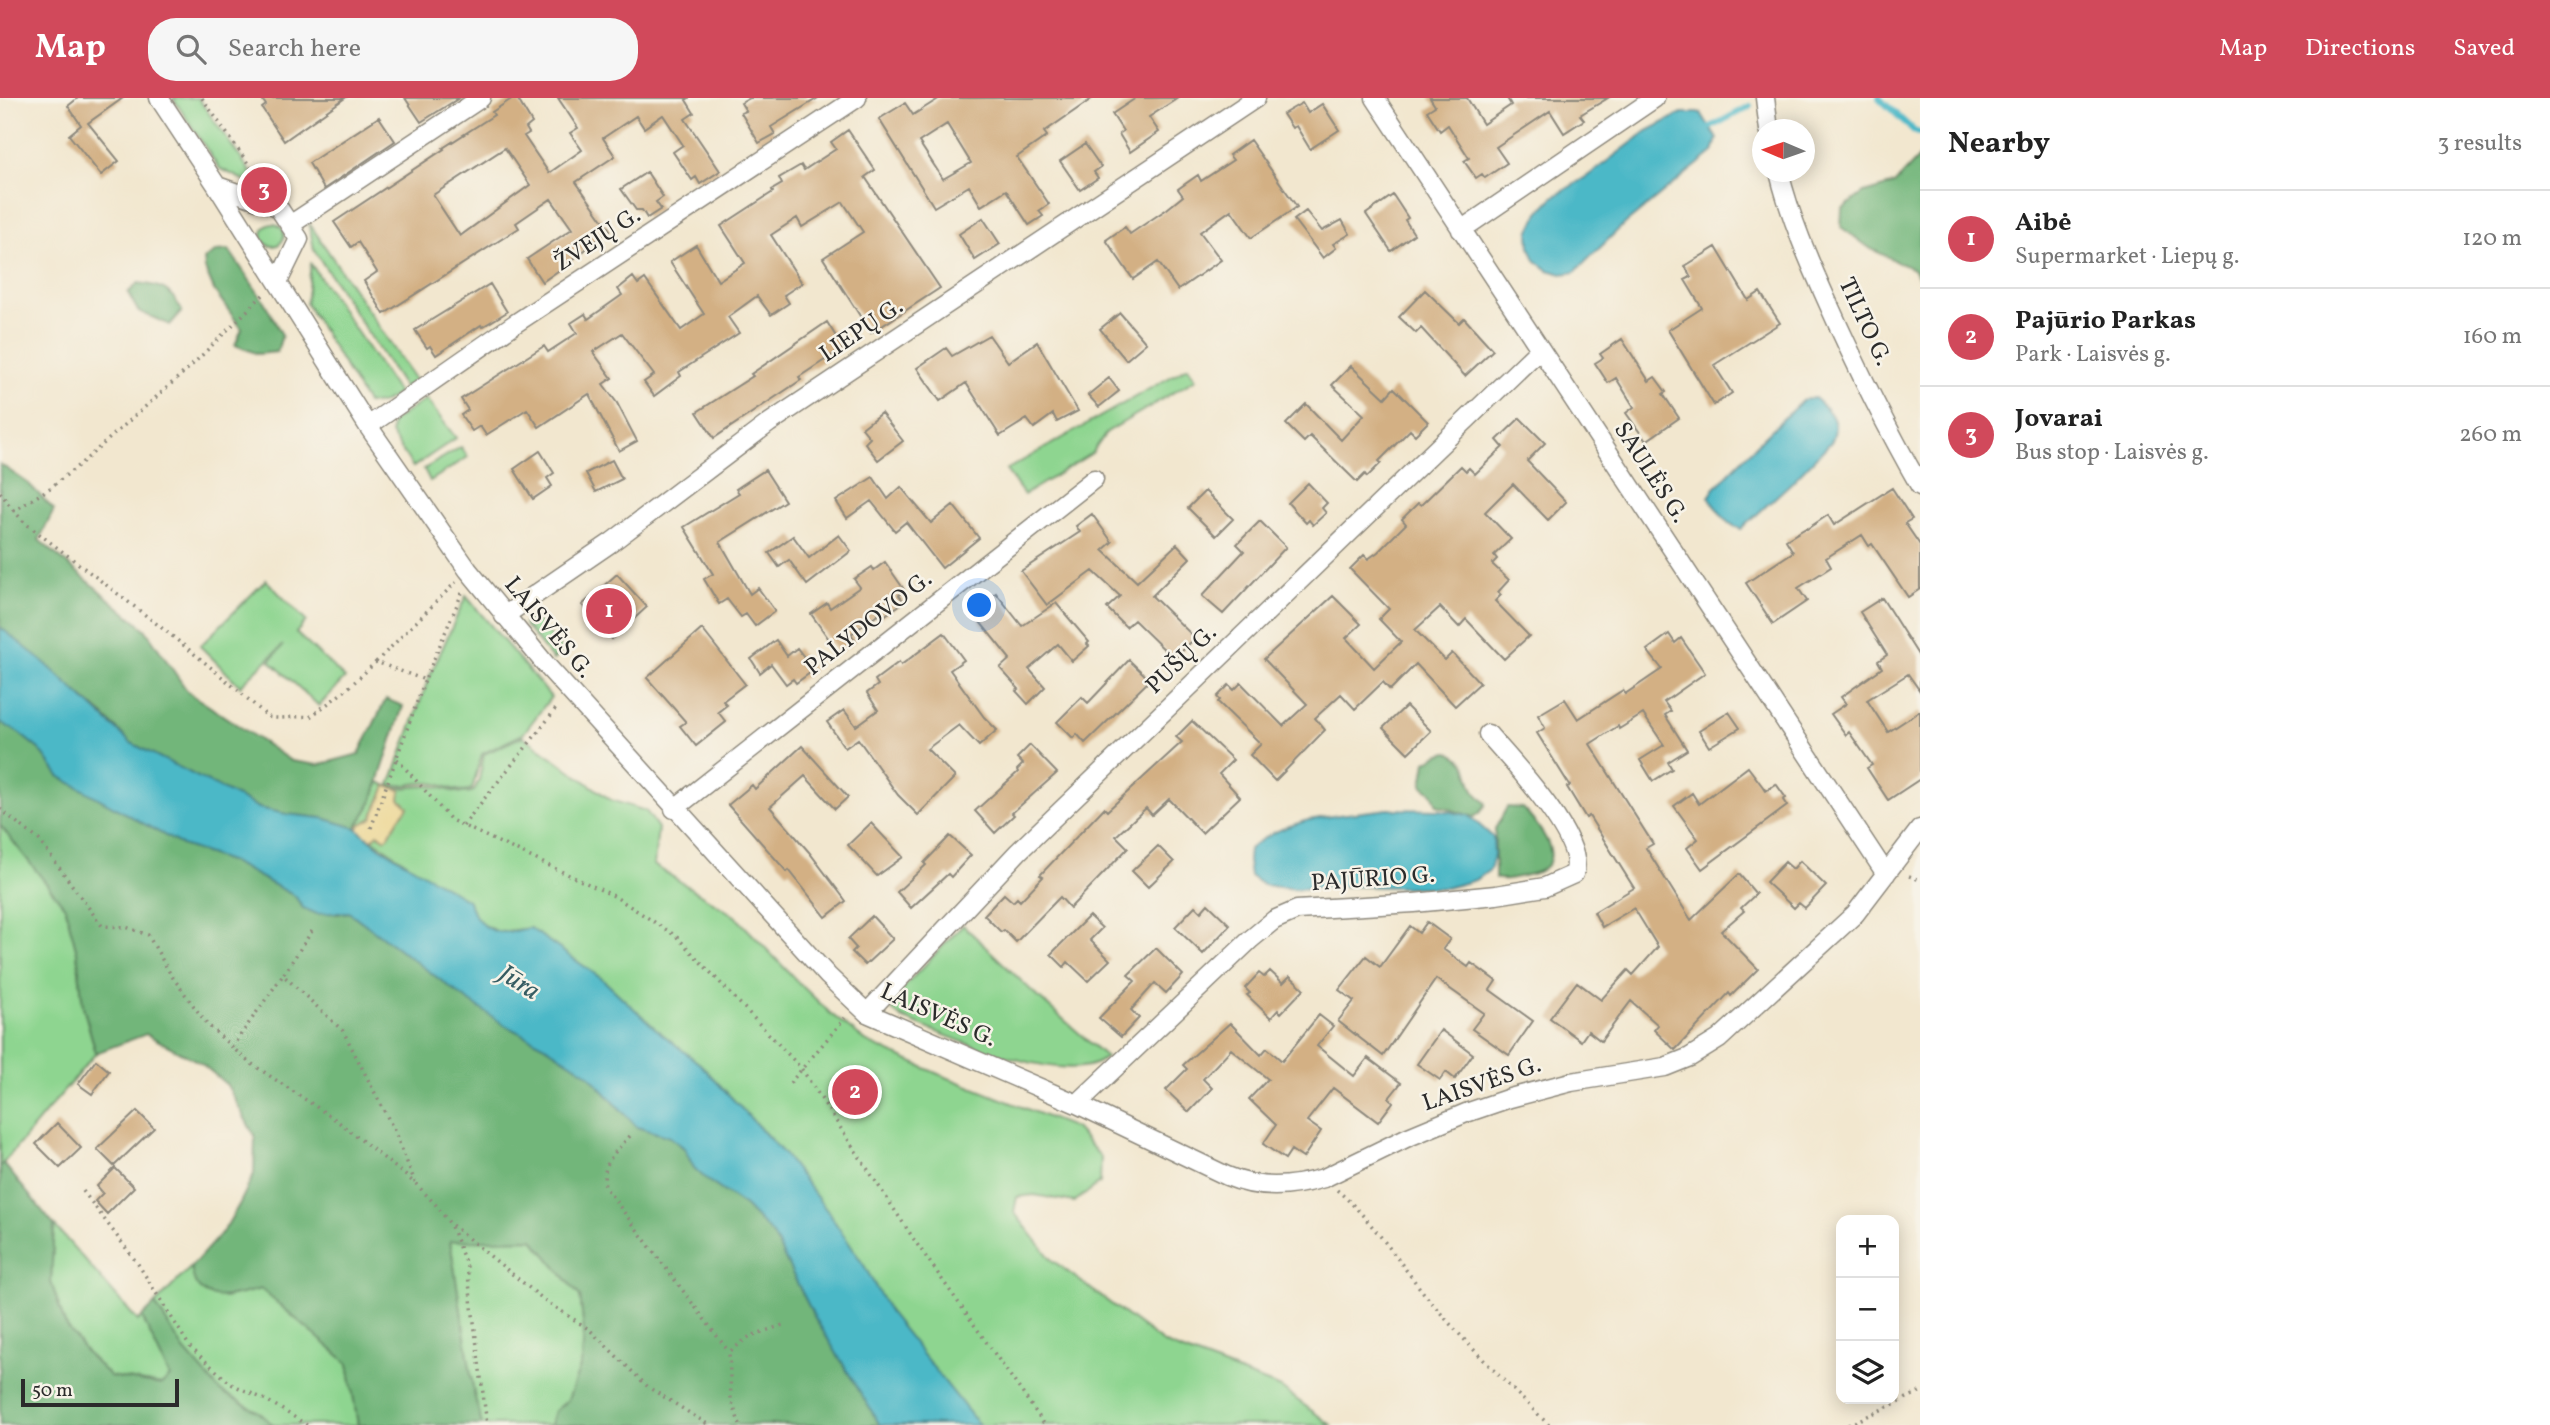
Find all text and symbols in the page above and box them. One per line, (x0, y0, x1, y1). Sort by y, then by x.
search box (148, 18, 638, 81)
text: Map (35, 26, 106, 72)
icon: search (172, 30, 210, 68)
text: Search here (228, 31, 361, 67)
text: Map (2219, 32, 2267, 66)
text: Directions (2305, 32, 2415, 66)
text: Saved (2453, 32, 2515, 66)
north arrow (1752, 119, 1815, 182)
text: Nearby (1948, 123, 2050, 165)
text: 3 results (2437, 128, 2522, 160)
pin: 3 (241, 164, 287, 216)
street label: ŽVEJŲ G. (548, 199, 648, 281)
text: Aibė (2015, 205, 2071, 241)
text: 1 (1966, 223, 1976, 255)
text: 120 m (2462, 223, 2522, 255)
text: Supermarket · Liepų g. (2015, 241, 2239, 273)
street label: TILTO G. (1829, 272, 1899, 372)
street label: LIEPŲ G. (813, 290, 911, 372)
text: Pajūrio Parkas (2015, 303, 2196, 339)
text: 2 (1965, 321, 1977, 353)
text: 160 m (2463, 321, 2522, 353)
text: Park · Laisvės g. (2015, 339, 2171, 371)
text: Jovarai (2015, 401, 2103, 437)
street label: SAULĖS G. (1605, 416, 1695, 530)
text: 3 (1965, 419, 1977, 451)
text: 260 m (2459, 419, 2522, 451)
text: Bus stop · Laisvės g. (2015, 437, 2209, 469)
street label: PALYDOVO G. (798, 563, 940, 685)
street label: LAISVĖS G. (495, 570, 601, 686)
pin: 1 (586, 585, 632, 637)
your location (962, 588, 996, 622)
street label: PUŠŲ G. (1139, 617, 1225, 703)
street label: PAJŪRIO G. (1310, 859, 1436, 901)
water label: Jūra (489, 955, 547, 1010)
street label: LAISVĖS G. (875, 975, 1001, 1057)
street label: LAISVĖS G. (1418, 1049, 1546, 1121)
pin: 2 (832, 1066, 878, 1118)
map controls (1836, 1215, 1899, 1404)
button: + (1836, 1215, 1899, 1278)
button: − (1836, 1278, 1899, 1341)
button: layers (1836, 1341, 1899, 1404)
scale bar (21, 1376, 178, 1408)
text: 50 m (32, 1378, 73, 1404)

